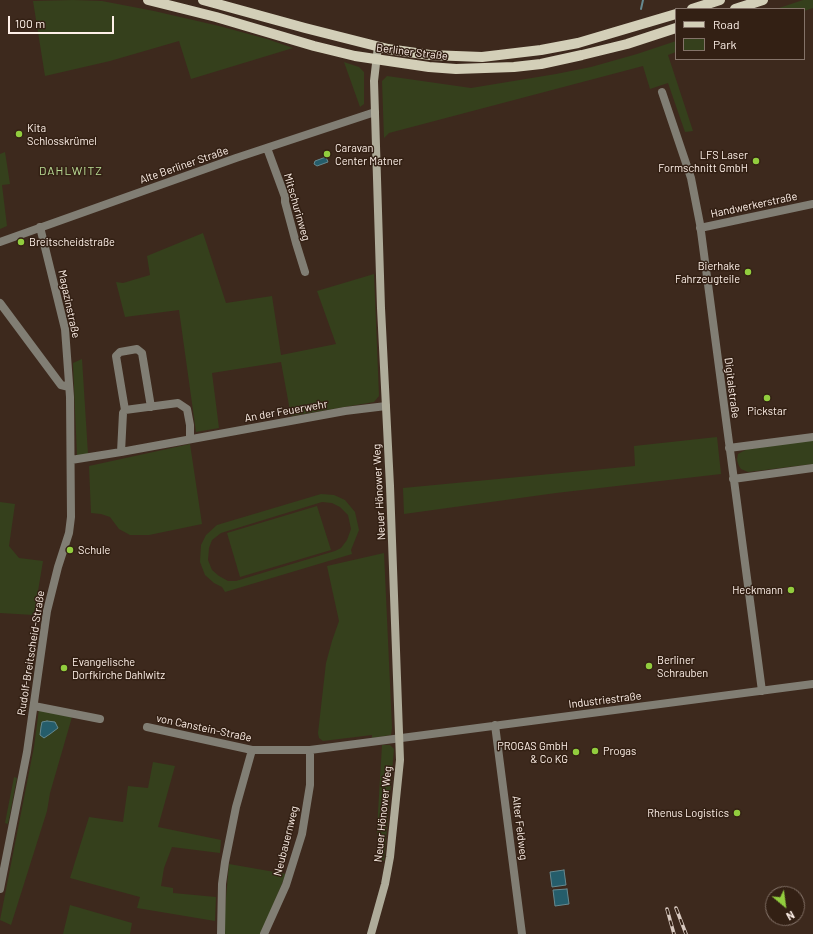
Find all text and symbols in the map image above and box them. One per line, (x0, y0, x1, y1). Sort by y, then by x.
scale bar (10, 8, 116, 34)
legend (675, 8, 805, 60)
text: 100 m (15, 16, 45, 30)
text: Road (713, 17, 740, 31)
text: Park (713, 37, 737, 51)
street label: Berliner Straße (375, 41, 449, 63)
place label: Kita Schlosskrümel (27, 121, 97, 147)
marker: Kita Schlosskrümel (14, 129, 24, 139)
place label: Caravan Center Matner (335, 141, 403, 167)
street label: Alte Berliner Straße (138, 144, 230, 186)
place label: LFS Laser Formschnitt GmbH (658, 148, 748, 174)
marker: Caravan Center Matner (322, 149, 332, 159)
marker: LFS Laser Formschnitt GmbH (751, 156, 761, 166)
district label: DAHLWITZ (39, 164, 103, 178)
street label: Mitschurinweg (281, 172, 313, 242)
street label: Handwerkerstraße (709, 189, 799, 221)
place label: Breitscheidstraße (29, 235, 115, 249)
marker: Breitscheidstraße (16, 237, 26, 247)
place label: Bierhake Fahrzeugteile (675, 259, 740, 285)
marker: Bierhake Fahrzeugteile (743, 267, 753, 277)
street label: Magazinstraße (55, 269, 83, 339)
street label: Digitalstraße (722, 357, 742, 419)
marker: Pickstar (762, 393, 772, 403)
street label: An der Feuerwehr (243, 397, 329, 425)
place label: Pickstar (747, 404, 787, 418)
street label: Neuer Hönower Weg (370, 443, 388, 541)
place label: Schule (78, 543, 110, 557)
marker: Schule (65, 545, 75, 555)
place label: Heckmann (732, 583, 783, 597)
marker: Heckmann (786, 585, 796, 595)
street label: Rudolf-Breitscheid-Straße (15, 590, 47, 716)
place label: Berliner Schrauben (657, 653, 708, 679)
place label: Evangelische Dorfkirche Dahlwitz (72, 655, 165, 681)
marker: Berliner Schrauben (644, 661, 654, 671)
marker: Evangelische Dorfkirche Dahlwitz (59, 663, 69, 673)
street label: Industriestraße (568, 689, 642, 711)
street label: von Canstein-Straße (155, 711, 253, 745)
place label: PROGAS GmbH & Co KG (497, 739, 568, 765)
place label: Progas (603, 744, 636, 758)
marker: Progas (590, 746, 600, 756)
marker: PROGAS GmbH & Co KG (571, 747, 581, 757)
street label: Neuer Hönower Weg (371, 765, 395, 863)
street label: Alter Feldweg (509, 795, 531, 861)
street label: Neubauernweg (271, 805, 301, 877)
place label: Rhenus Logistics (647, 806, 729, 820)
marker: Rhenus Logistics (732, 808, 742, 818)
north arrow (765, 886, 805, 926)
text: N (784, 909, 797, 924)

